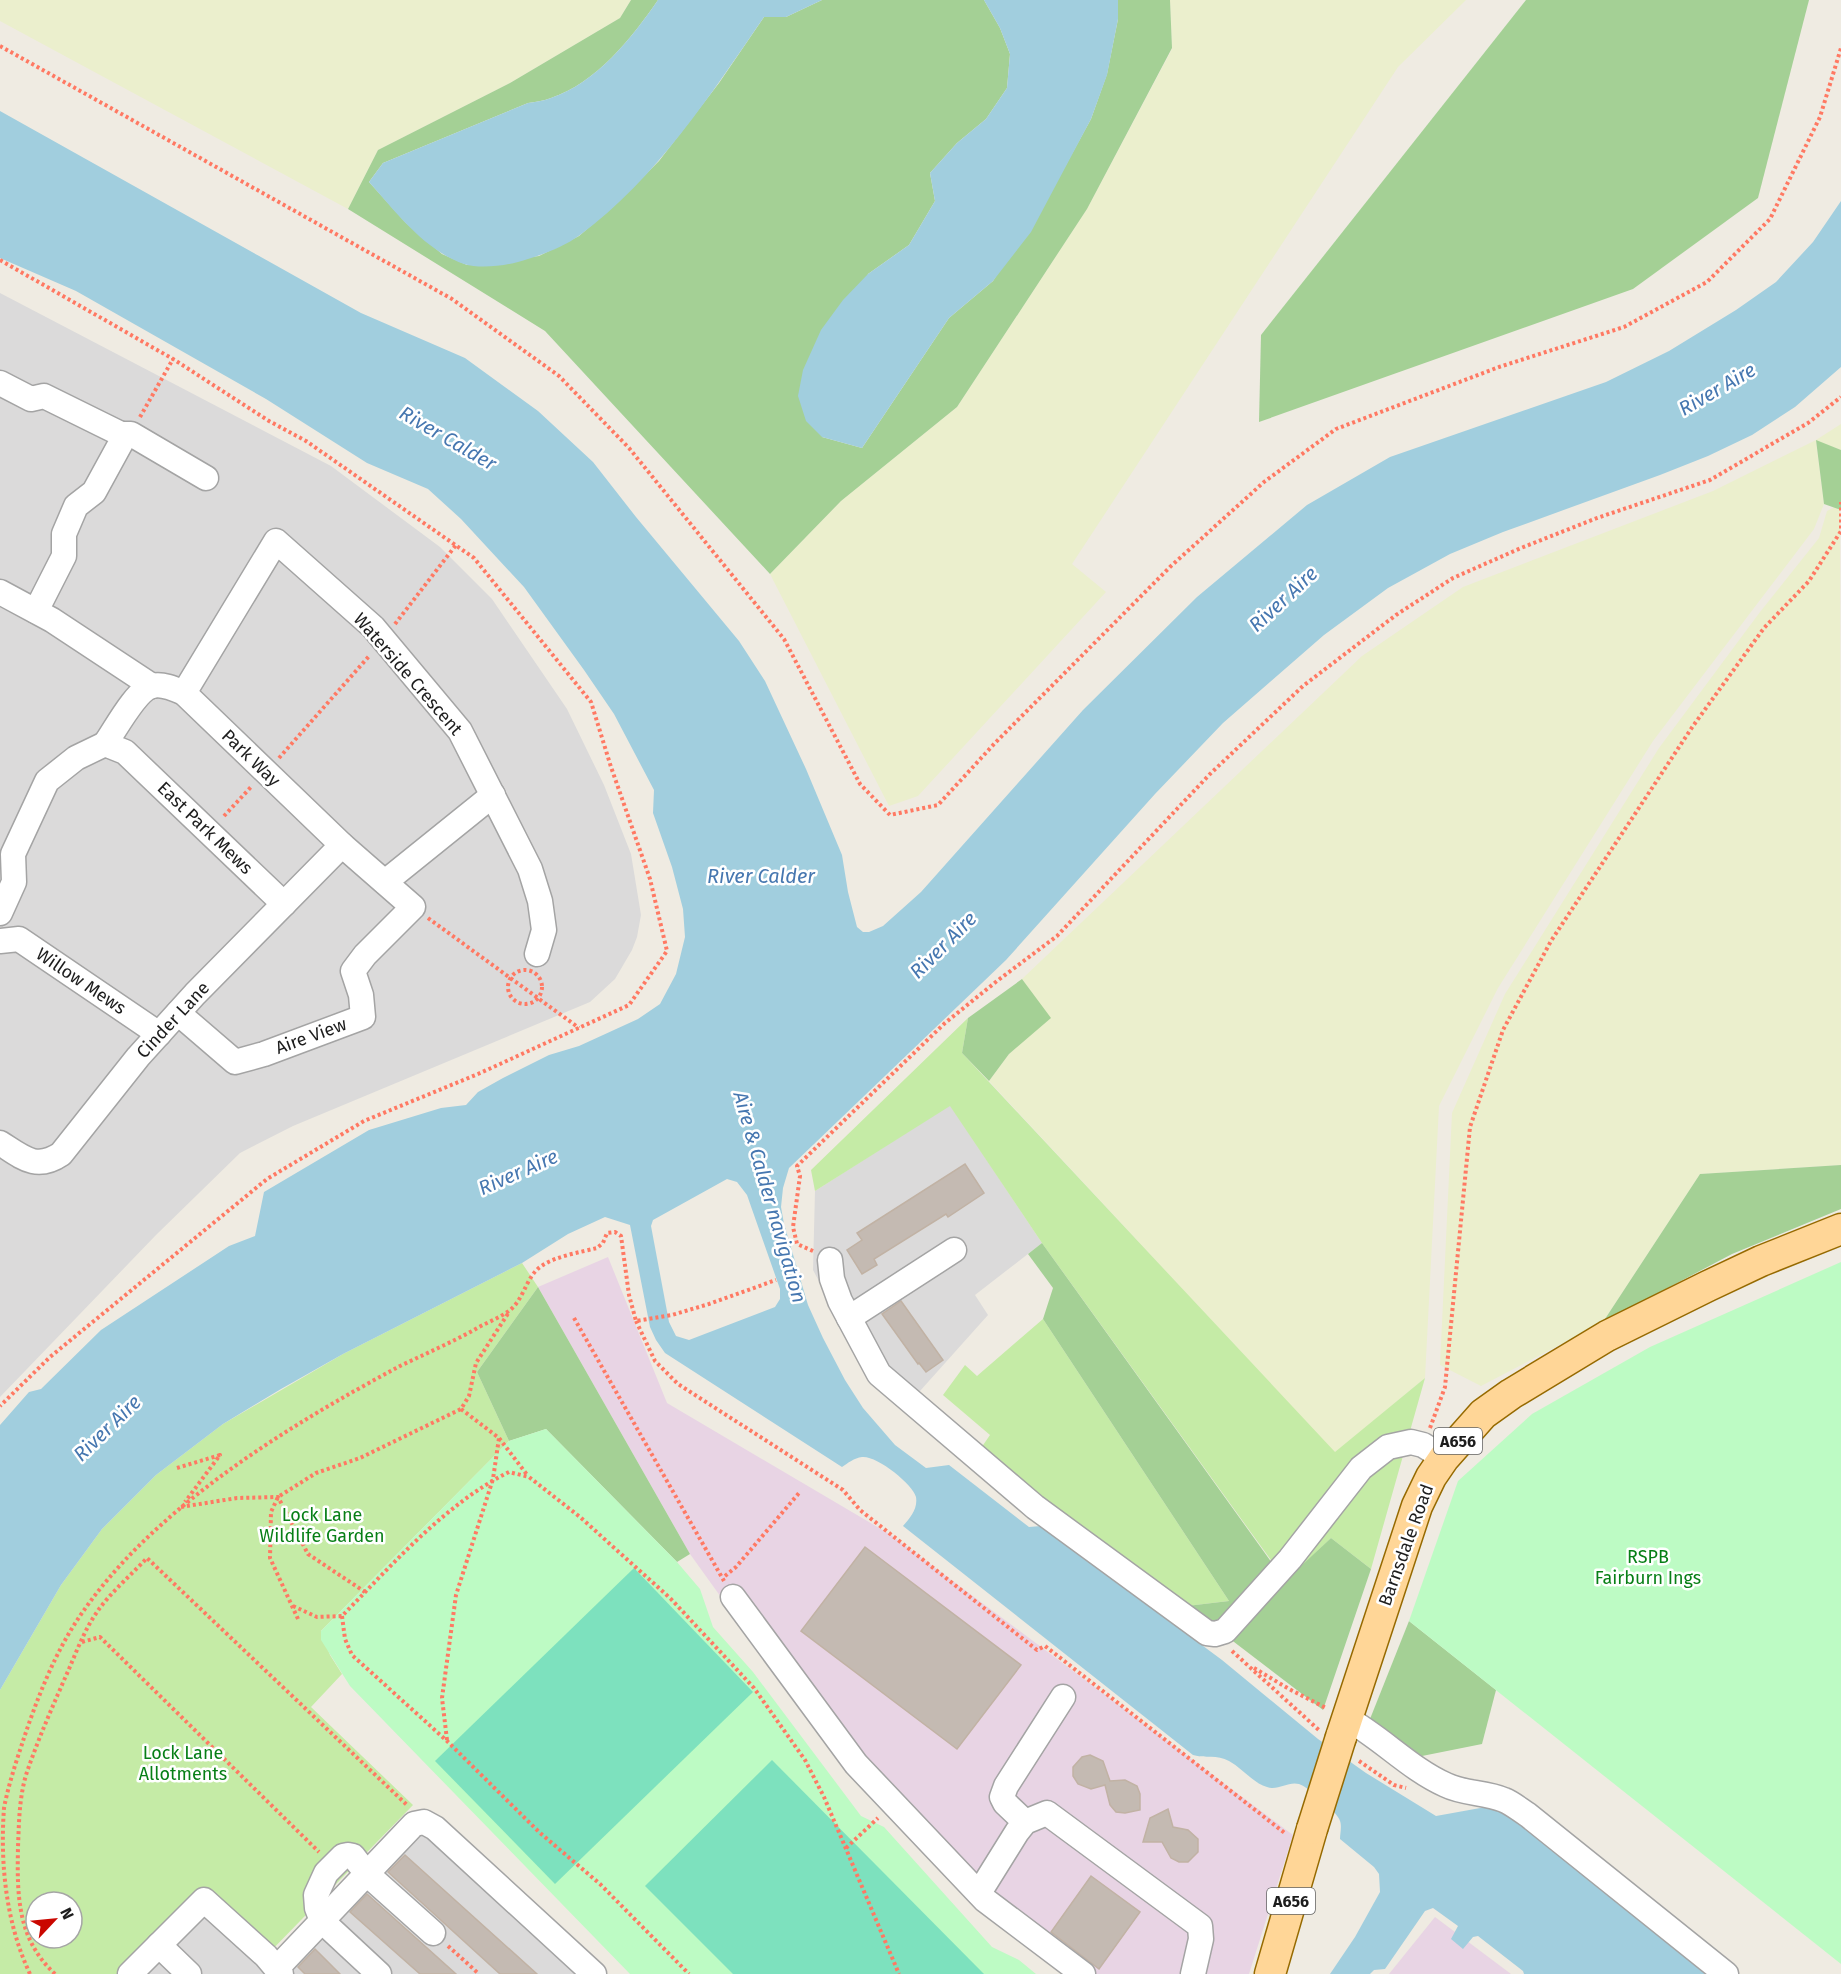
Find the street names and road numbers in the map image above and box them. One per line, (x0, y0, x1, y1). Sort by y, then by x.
street label: Waterside Crescent (349, 608, 468, 740)
street label: Park Way (217, 725, 285, 791)
street label: East Park Mews (153, 777, 257, 879)
street label: Willow Mews (32, 943, 130, 1019)
street label: Cinder Lane (132, 977, 214, 1063)
street label: Aire View (272, 1013, 350, 1059)
road number: A656 (1434, 1428, 1482, 1454)
street label: Barnsdale Road (1374, 1481, 1438, 1609)
road number: A656 (1267, 1888, 1315, 1914)

